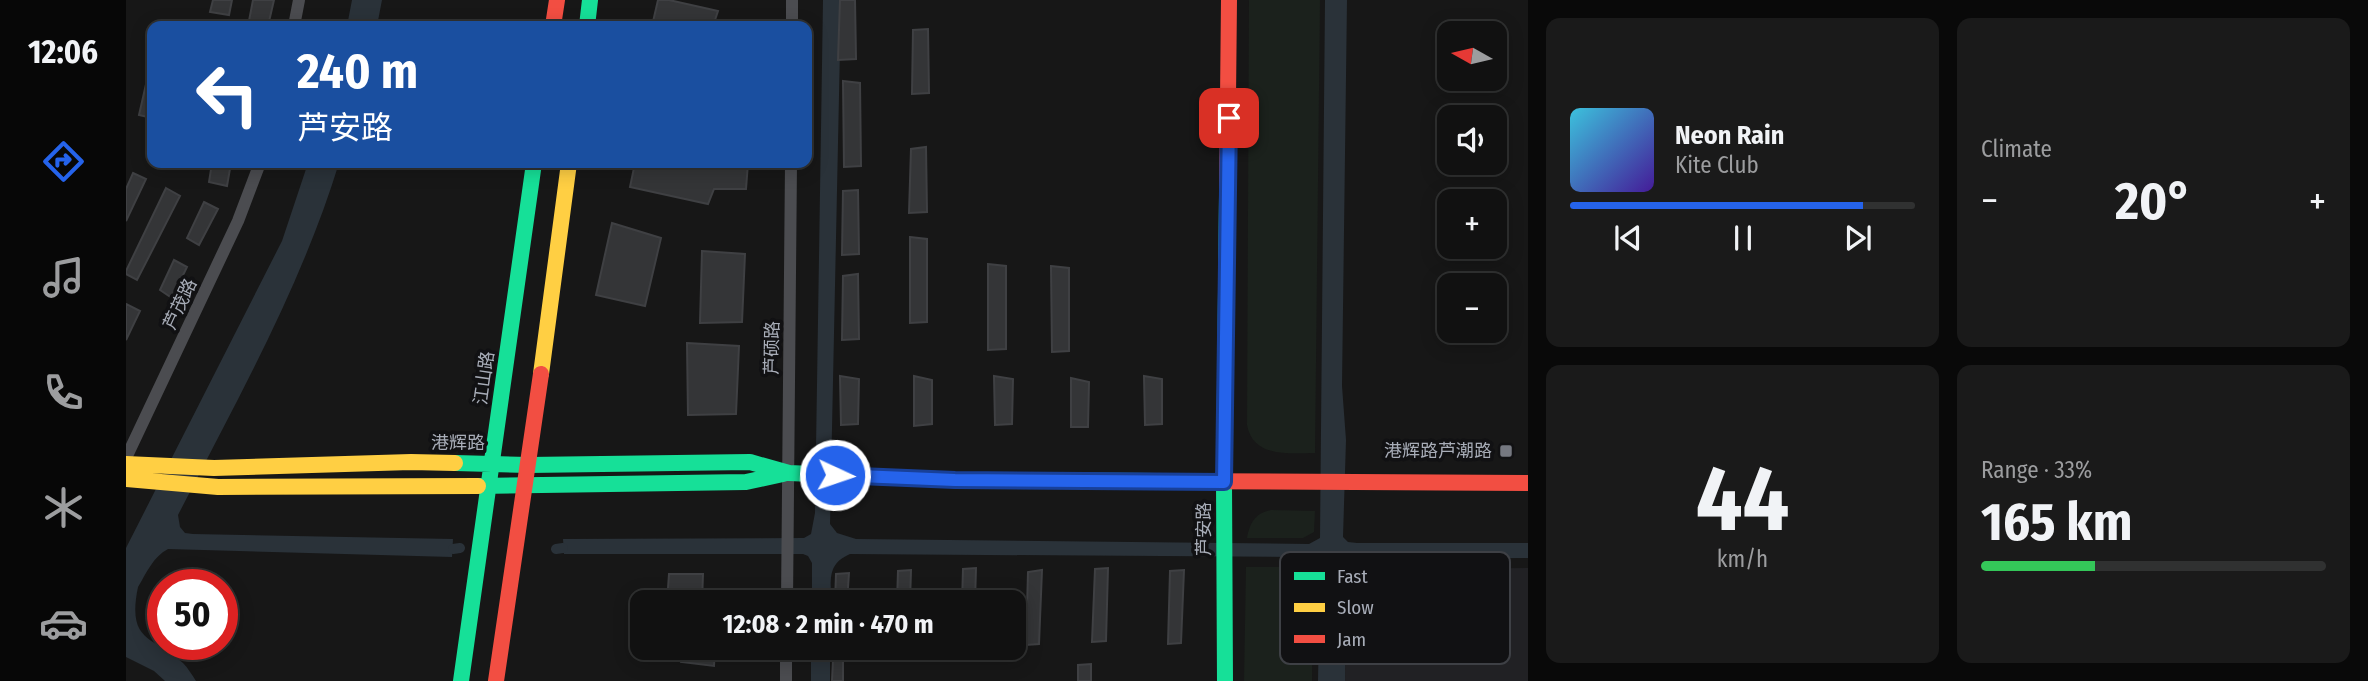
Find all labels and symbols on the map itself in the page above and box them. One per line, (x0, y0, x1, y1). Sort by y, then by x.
north arrow (1437, 21, 1507, 91)
pin (1199, 88, 1259, 148)
street label: 芦茂路 (159, 275, 201, 333)
street label: 芦硕路 (761, 321, 783, 375)
street label: 江山路 (469, 350, 499, 406)
street label: 港辉路 (431, 432, 485, 454)
position arrow (798, 438, 872, 512)
place label: 港辉路芦潮路 (1384, 440, 1492, 462)
marker: 港辉路芦潮路 (1498, 443, 1514, 459)
street label: 芦安路 (1193, 502, 1215, 556)
legend (1280, 552, 1510, 664)
text: Fast (1337, 565, 1368, 588)
speed limit sign: 50 (147, 569, 238, 660)
text: Slow (1337, 596, 1374, 619)
text: Jam (1337, 628, 1366, 651)

